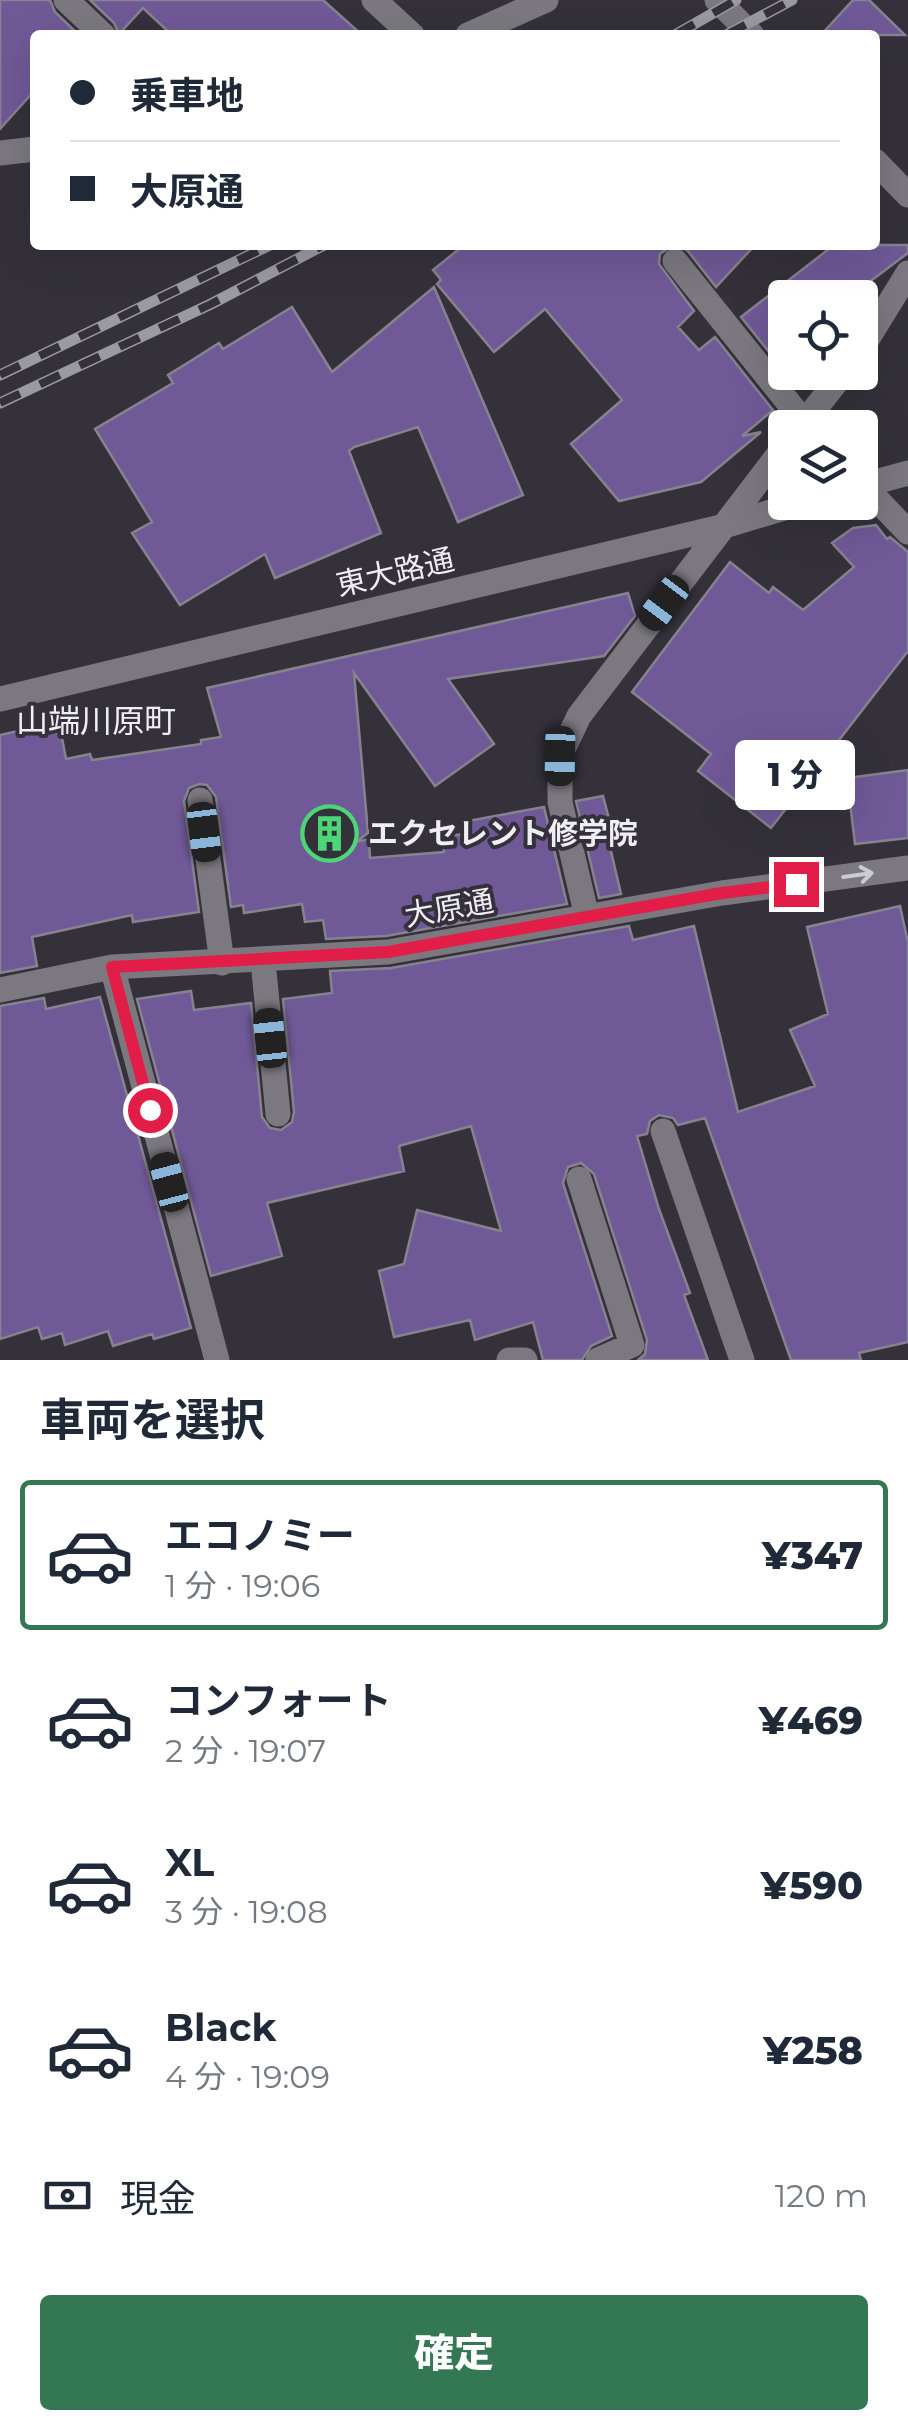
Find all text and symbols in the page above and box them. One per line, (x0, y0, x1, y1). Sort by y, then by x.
text: 乗車地 (130, 72, 244, 119)
text: 大原通 (130, 168, 244, 215)
map controls (768, 280, 878, 520)
button: locate (768, 280, 878, 390)
button: layers (768, 410, 878, 520)
street label: 東大路通 (332, 540, 458, 604)
car (634, 570, 694, 636)
district label: 山端川原町 (16, 701, 176, 740)
car (544, 726, 576, 786)
callout: 1 分 (736, 739, 856, 809)
text: 1 分 (768, 755, 822, 794)
car (185, 800, 223, 864)
building icon: エクセレント修学院 (299, 803, 359, 863)
place label: エクセレント修学院 (368, 815, 638, 852)
route end (774, 862, 819, 907)
one-way arrow (842, 865, 874, 884)
street label: 大原通 (401, 882, 497, 934)
car (252, 1007, 288, 1069)
route start (128, 1088, 173, 1133)
car (147, 1149, 191, 1215)
text: 車両を選択 (40, 1392, 265, 1447)
icon: car (45, 1510, 135, 1600)
text: エコノミー (165, 1512, 355, 1559)
text: ¥347 (762, 1532, 863, 1579)
text: 1 分 · 19:06 (165, 1566, 320, 1605)
icon: car (45, 1675, 135, 1765)
text: コンフォート (165, 1677, 392, 1724)
text: ¥469 (759, 1697, 863, 1744)
text: 2 分 · 19:07 (165, 1731, 326, 1770)
text: XL (165, 1839, 214, 1886)
icon: car (45, 1840, 135, 1930)
text: ¥590 (761, 1862, 863, 1909)
text: 3 分 · 19:08 (165, 1892, 328, 1931)
text: Black (165, 2004, 276, 2051)
icon: car (45, 2005, 135, 2095)
text: ¥258 (763, 2027, 863, 2074)
text: 4 分 · 19:09 (165, 2057, 330, 2096)
icon: cash (40, 2168, 95, 2223)
text: 現金 (120, 2175, 196, 2222)
text: 120 m (775, 2176, 868, 2215)
button: 確定 (40, 2295, 868, 2410)

